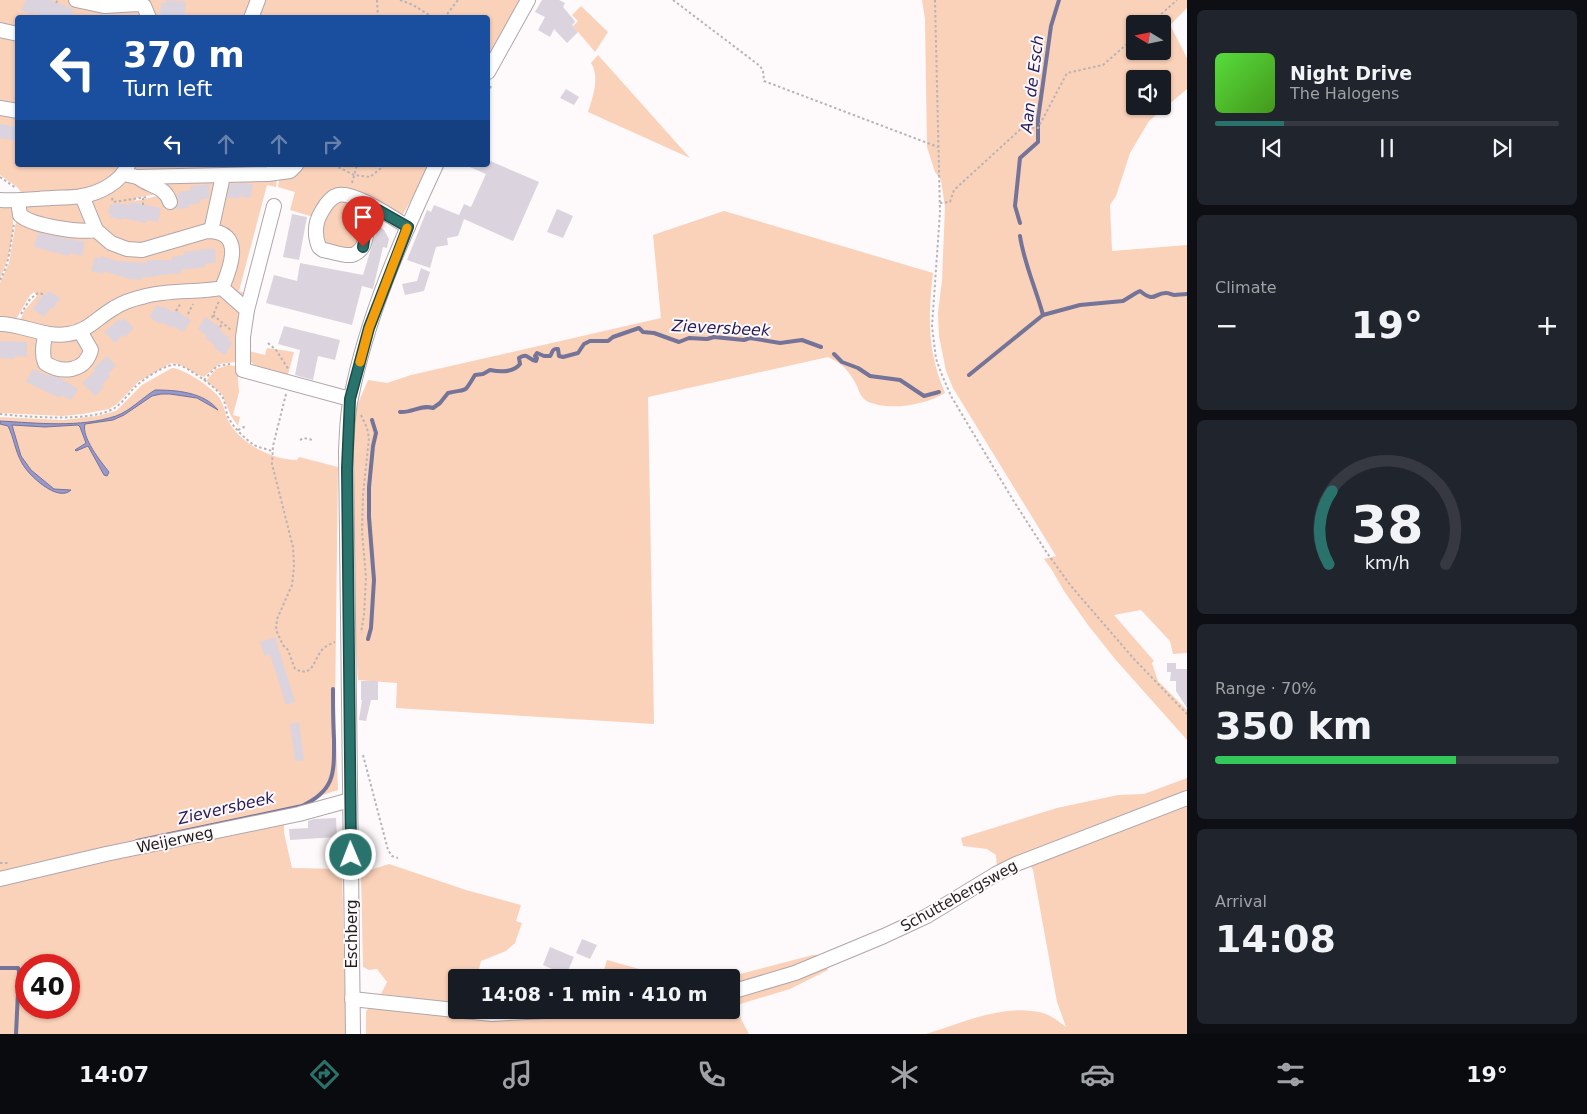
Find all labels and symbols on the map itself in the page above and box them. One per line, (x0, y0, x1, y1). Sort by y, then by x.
north arrow (1126, 15, 1171, 60)
water label: Aan de Esch (1016, 34, 1047, 135)
pin (342, 196, 384, 247)
water label: Zieversbeek (670, 316, 771, 340)
water label: Zieversbeek (175, 787, 277, 829)
street label: Weijerweg (135, 823, 215, 857)
position arrow (324, 828, 376, 880)
street label: Schuttebergsweg (897, 856, 1021, 936)
street label: Eschberg (343, 899, 361, 969)
speed limit sign: 40 (15, 954, 80, 1019)

